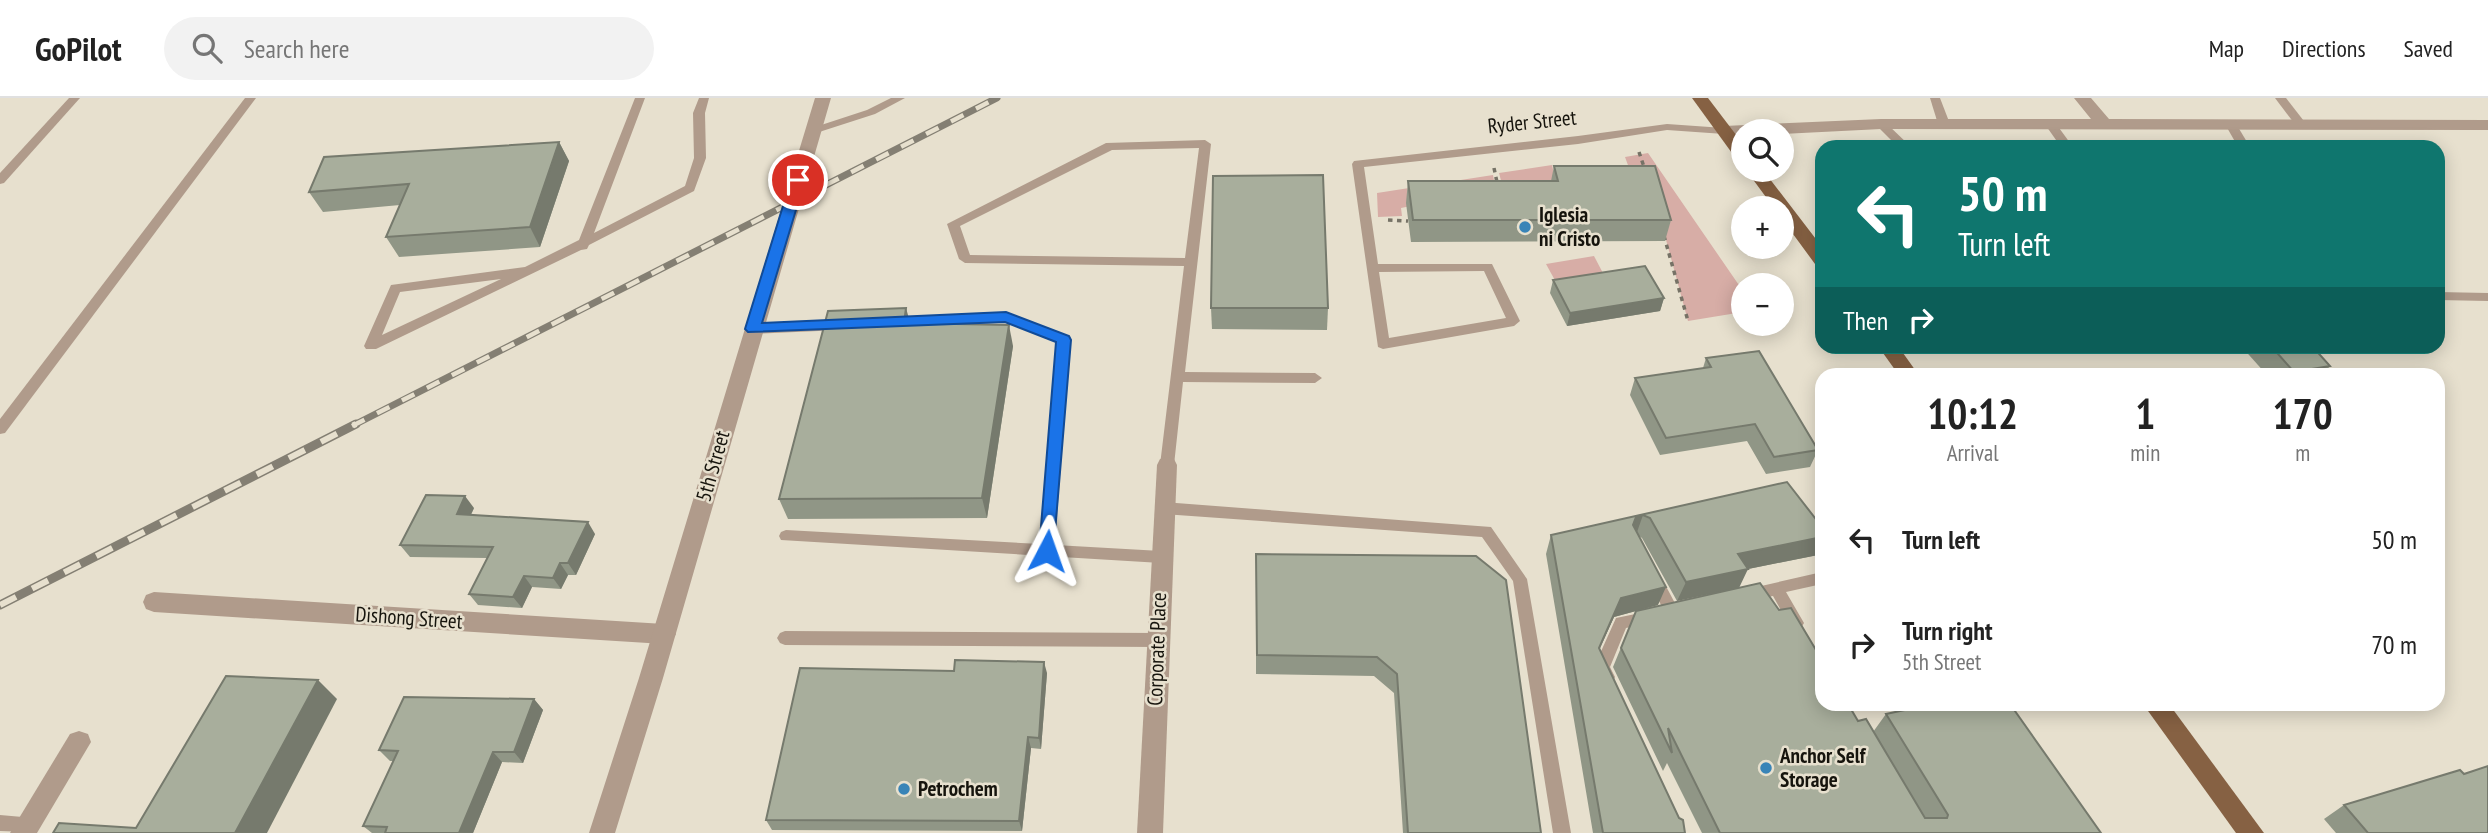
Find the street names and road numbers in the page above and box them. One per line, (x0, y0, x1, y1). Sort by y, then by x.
street label: Ryder Street (1486, 103, 1578, 140)
street label: 5th Street (690, 427, 736, 504)
street label: Corporate Place (1141, 592, 1172, 706)
street label: Dishong Street (355, 600, 464, 635)

